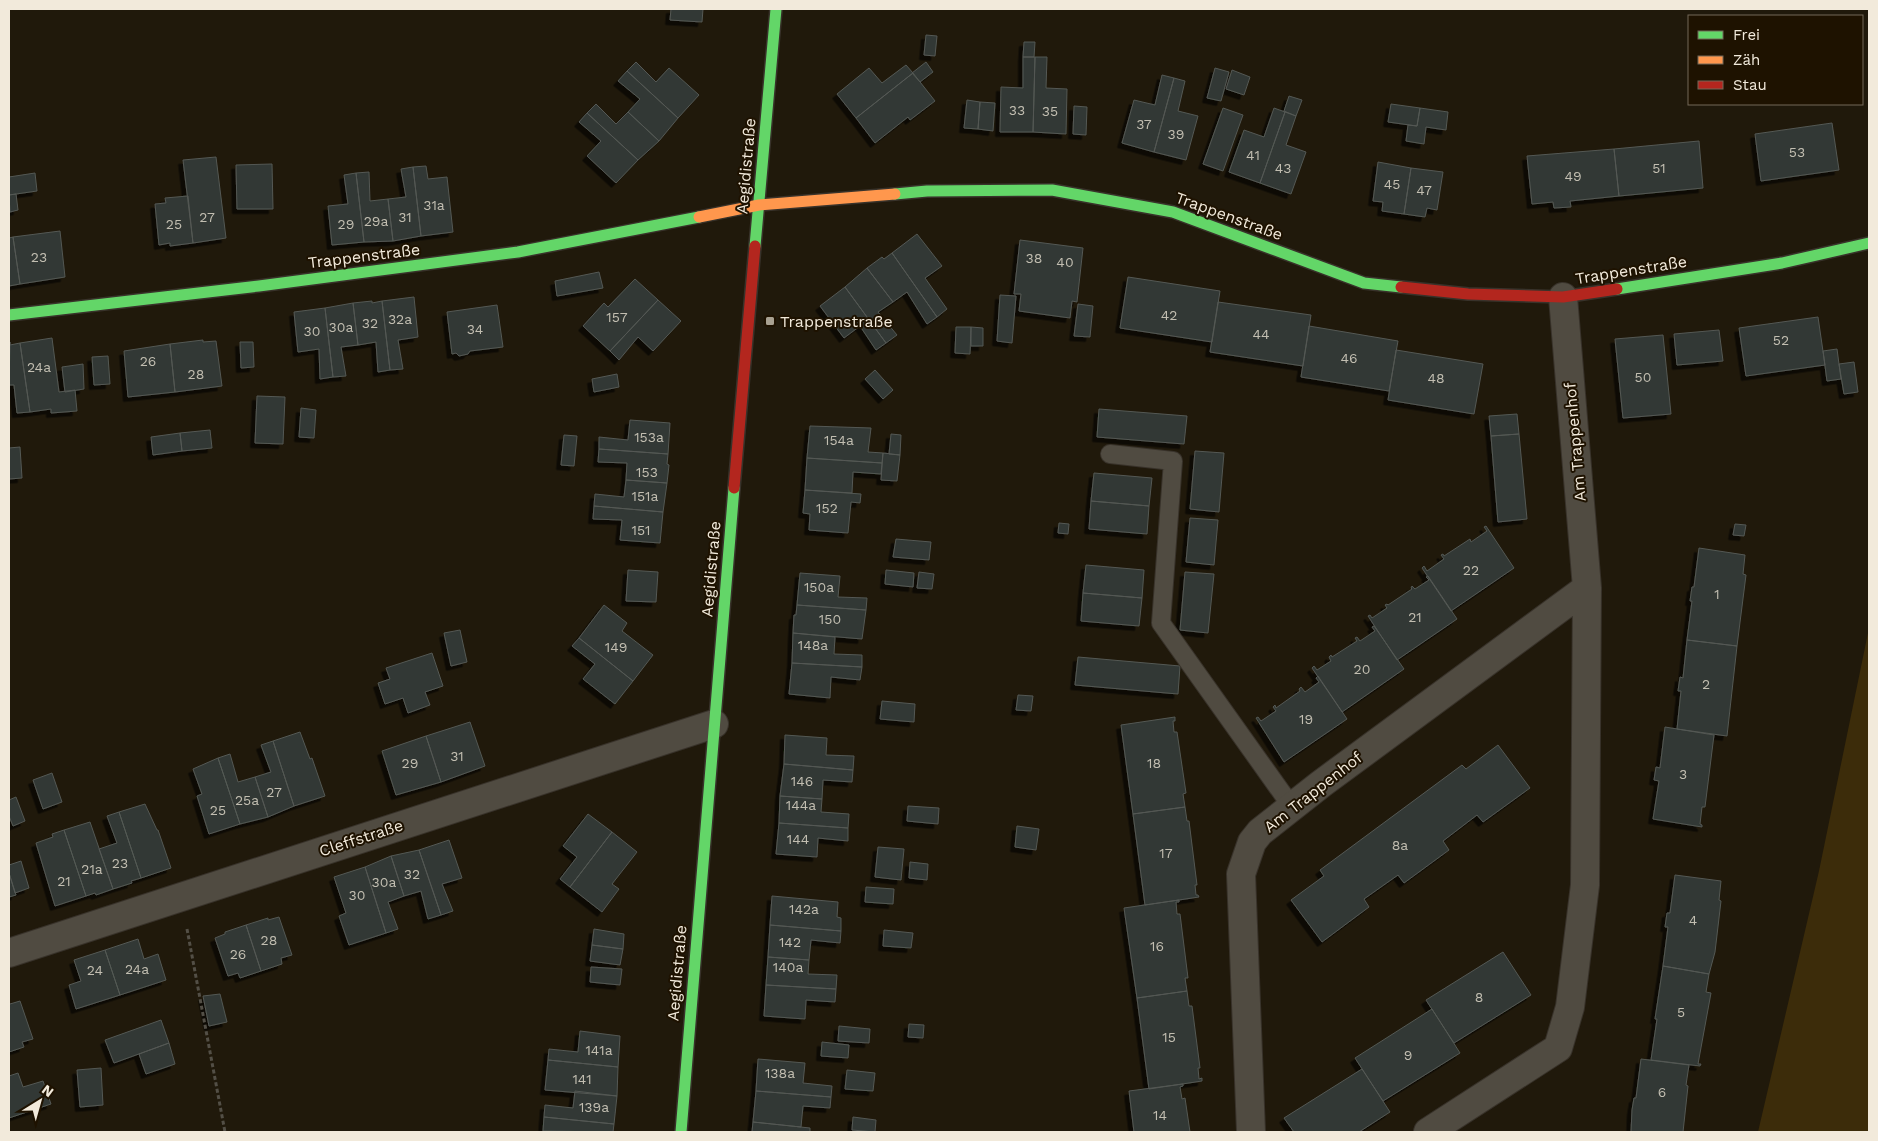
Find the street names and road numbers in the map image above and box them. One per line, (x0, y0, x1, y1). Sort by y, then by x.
street label: Aegidistraße (732, 117, 760, 215)
street label: Trappenstraße (1173, 188, 1285, 244)
street label: Trappenstraße (307, 240, 421, 272)
street label: Trappenstraße (1574, 252, 1688, 288)
street label: Am Trappenhof (1560, 381, 1590, 502)
street label: Aegidistraße (697, 520, 725, 618)
street label: Am Trappenhof (1260, 747, 1367, 836)
street label: Cleffstraße (317, 815, 405, 861)
street label: Aegidistraße (663, 924, 691, 1022)

